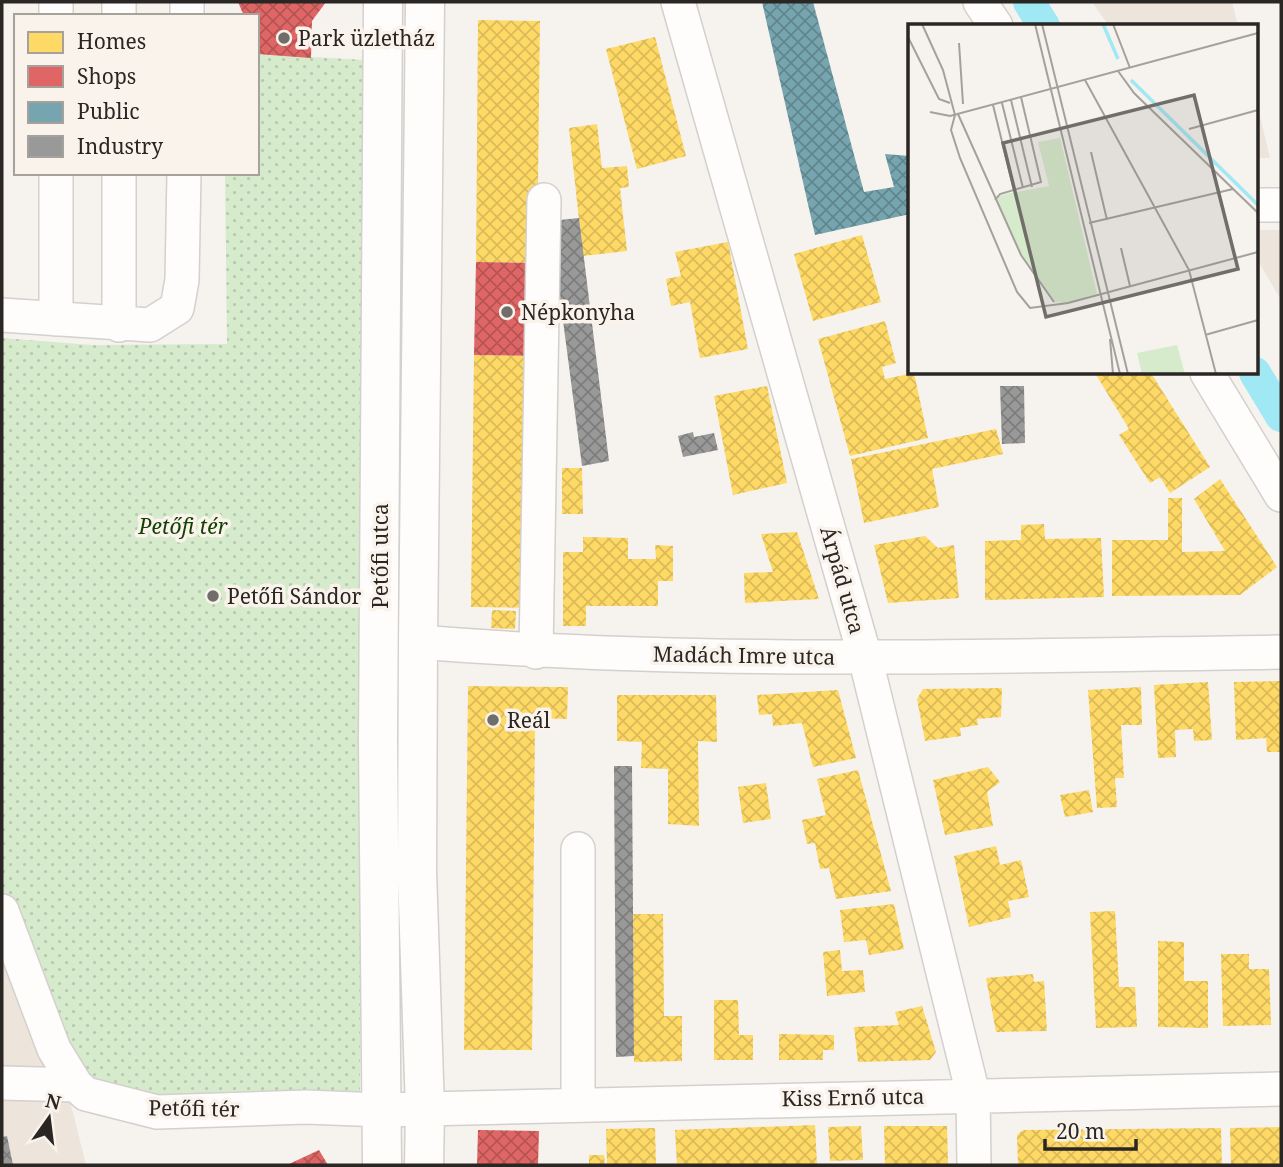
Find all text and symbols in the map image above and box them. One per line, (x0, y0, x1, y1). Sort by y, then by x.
legend (14, 14, 259, 175)
place label: Park üzletház (298, 24, 435, 52)
inset map (908, 24, 1258, 374)
text: Homes (77, 27, 146, 55)
marker: Park üzletház (276, 30, 292, 46)
text: Shops (77, 62, 136, 90)
text: Public (77, 97, 139, 125)
text: Industry (77, 132, 163, 160)
place label: Népkonyha (521, 298, 635, 326)
marker: Népkonyha (499, 304, 515, 320)
street label: Petőfi utca (366, 503, 394, 609)
park label: Petőfi tér (138, 512, 228, 540)
street label: Árpád utca (814, 523, 872, 637)
place label: Petőfi Sándor (227, 582, 362, 610)
marker: Petőfi Sándor (205, 588, 221, 604)
street label: Madách Imre utca (653, 639, 835, 671)
place label: Reál (507, 706, 551, 734)
marker: Reál (485, 712, 501, 728)
street label: Kiss Ernő utca (781, 1082, 925, 1112)
north arrow (14, 1083, 84, 1153)
text: N (43, 1087, 64, 1116)
street label: Petőfi tér (148, 1093, 240, 1123)
scale bar (1045, 1108, 1136, 1152)
text: 20 m (1056, 1117, 1105, 1145)

